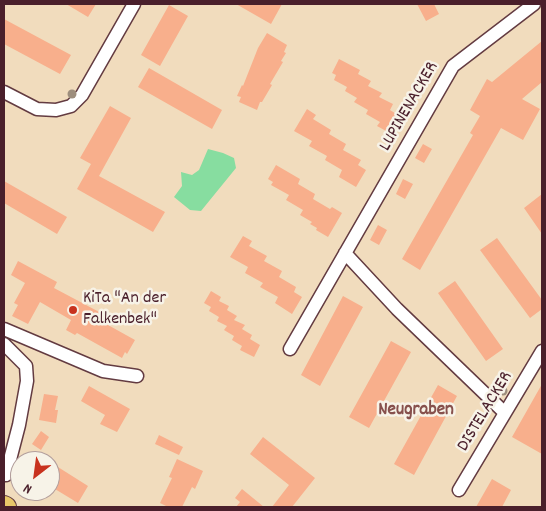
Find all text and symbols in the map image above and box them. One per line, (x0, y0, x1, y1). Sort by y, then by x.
street label: LUPINENACKER (376, 58, 444, 156)
place label: KiTa "An der Falkenbek" (83, 289, 166, 332)
marker: KiTa "An der Falkenbek" (67, 304, 79, 316)
street label: DISTELACKER (454, 368, 518, 456)
district label: Neugraben (378, 400, 454, 422)
north arrow (10, 451, 60, 501)
text: N (20, 478, 36, 499)

